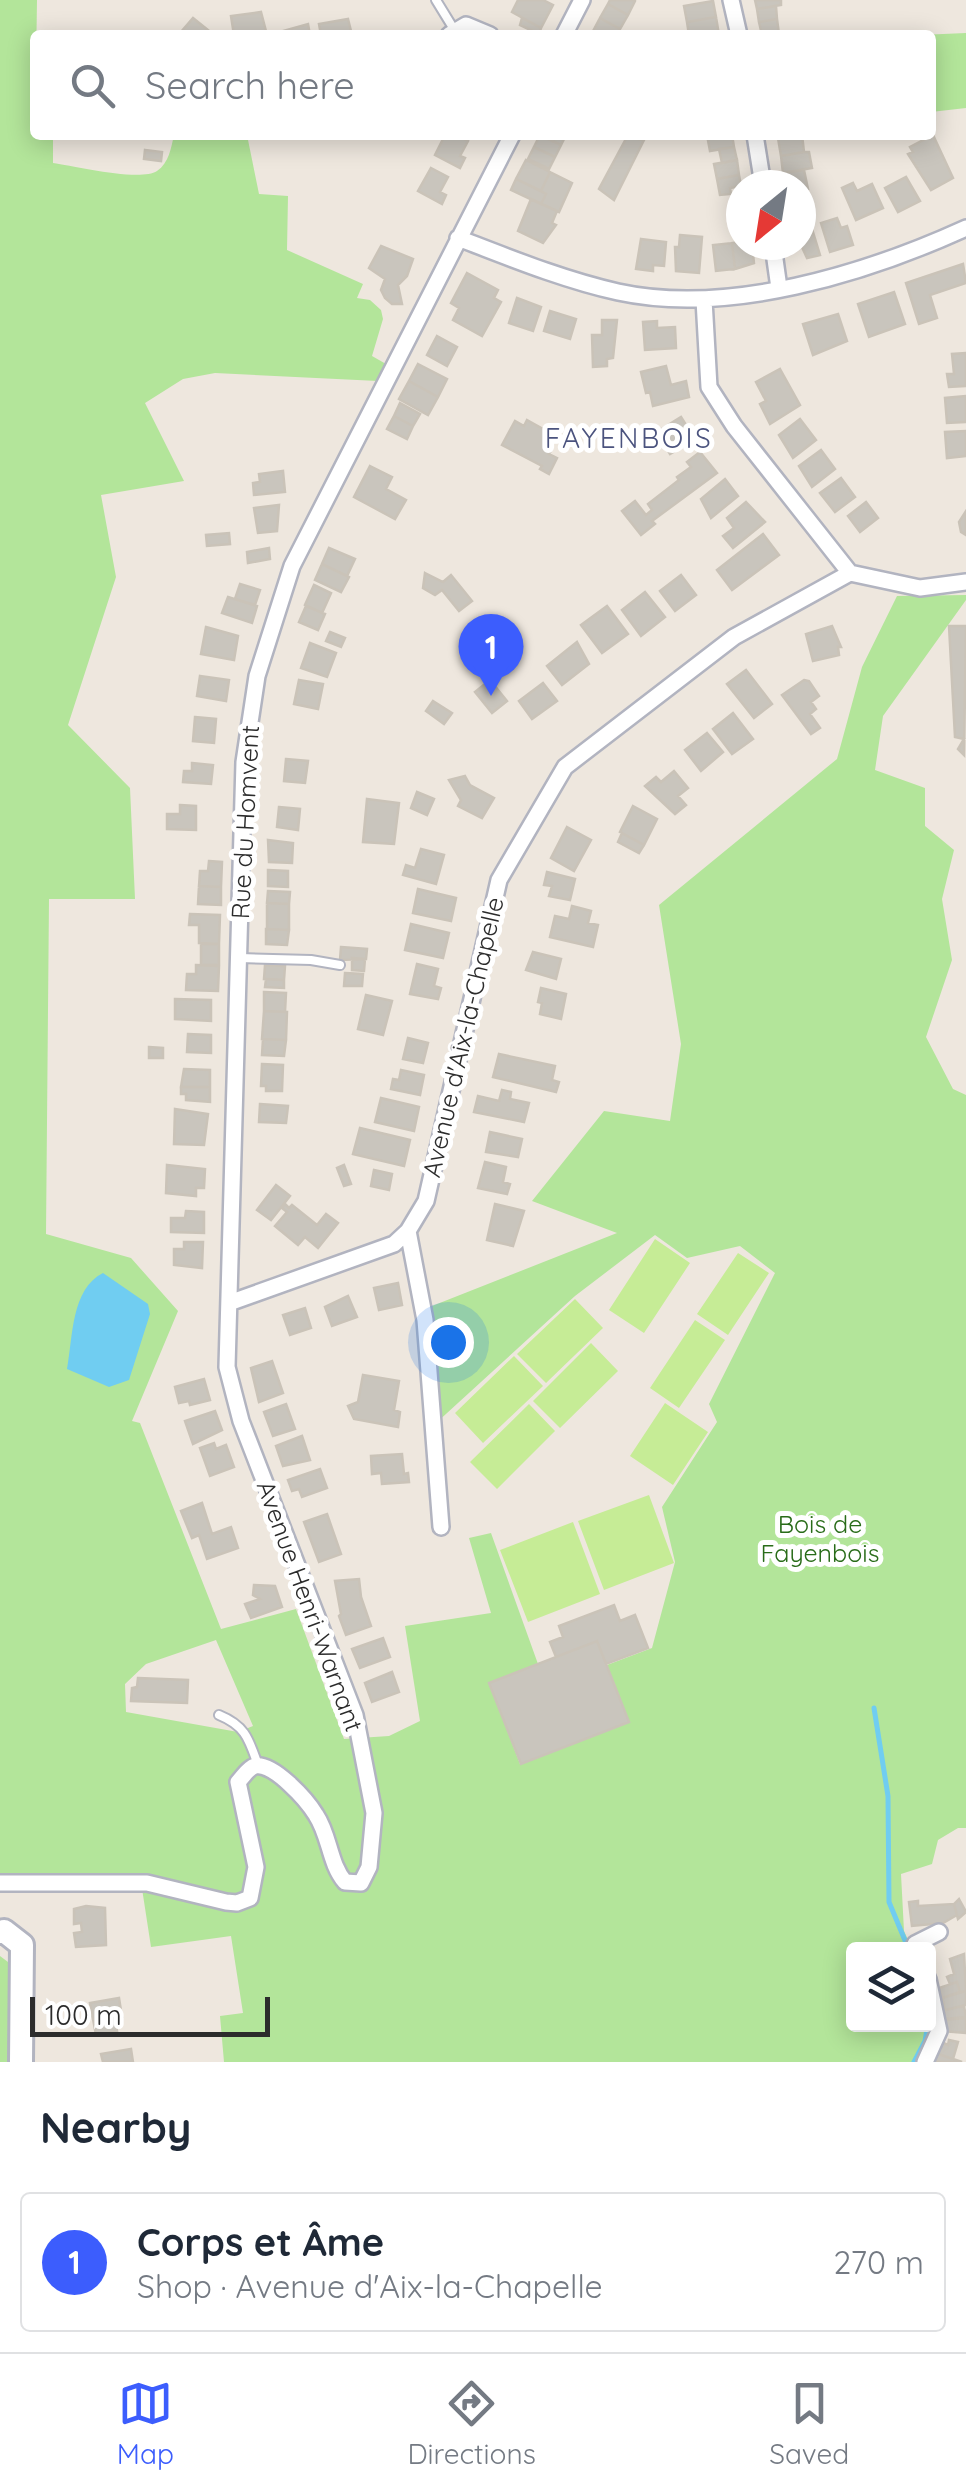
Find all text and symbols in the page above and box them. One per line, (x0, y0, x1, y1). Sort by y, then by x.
search box (30, 30, 936, 140)
icon: search (65, 58, 120, 113)
text: Search here (145, 61, 355, 109)
north arrow (726, 170, 816, 260)
district label: FAYENBOIS (545, 420, 713, 455)
pin: 1 (458, 614, 524, 696)
street label: Rue du Homvent (224, 724, 265, 920)
street label: Avenue d'Aix-la-Chapelle (415, 894, 510, 1180)
your location (423, 1317, 474, 1368)
street label: Avenue Henri-Warnant (251, 1476, 370, 1736)
park label: Bois de Fayenbois (761, 1508, 879, 1568)
map controls (846, 1942, 936, 2032)
button: layers (846, 1942, 936, 2032)
scale bar (30, 1992, 270, 2036)
text: 100 m (45, 1997, 122, 2032)
text: Nearby (40, 2101, 191, 2154)
text: Corps et Âme (137, 2218, 384, 2266)
text: 1 (68, 2242, 81, 2282)
text: 270 m (833, 2242, 924, 2282)
text: Shop · Avenue d'Aix-la-Chapelle (137, 2266, 603, 2306)
tab: Map (117, 2376, 174, 2471)
tab: Directions (407, 2376, 536, 2471)
tab: Saved (769, 2376, 849, 2471)

